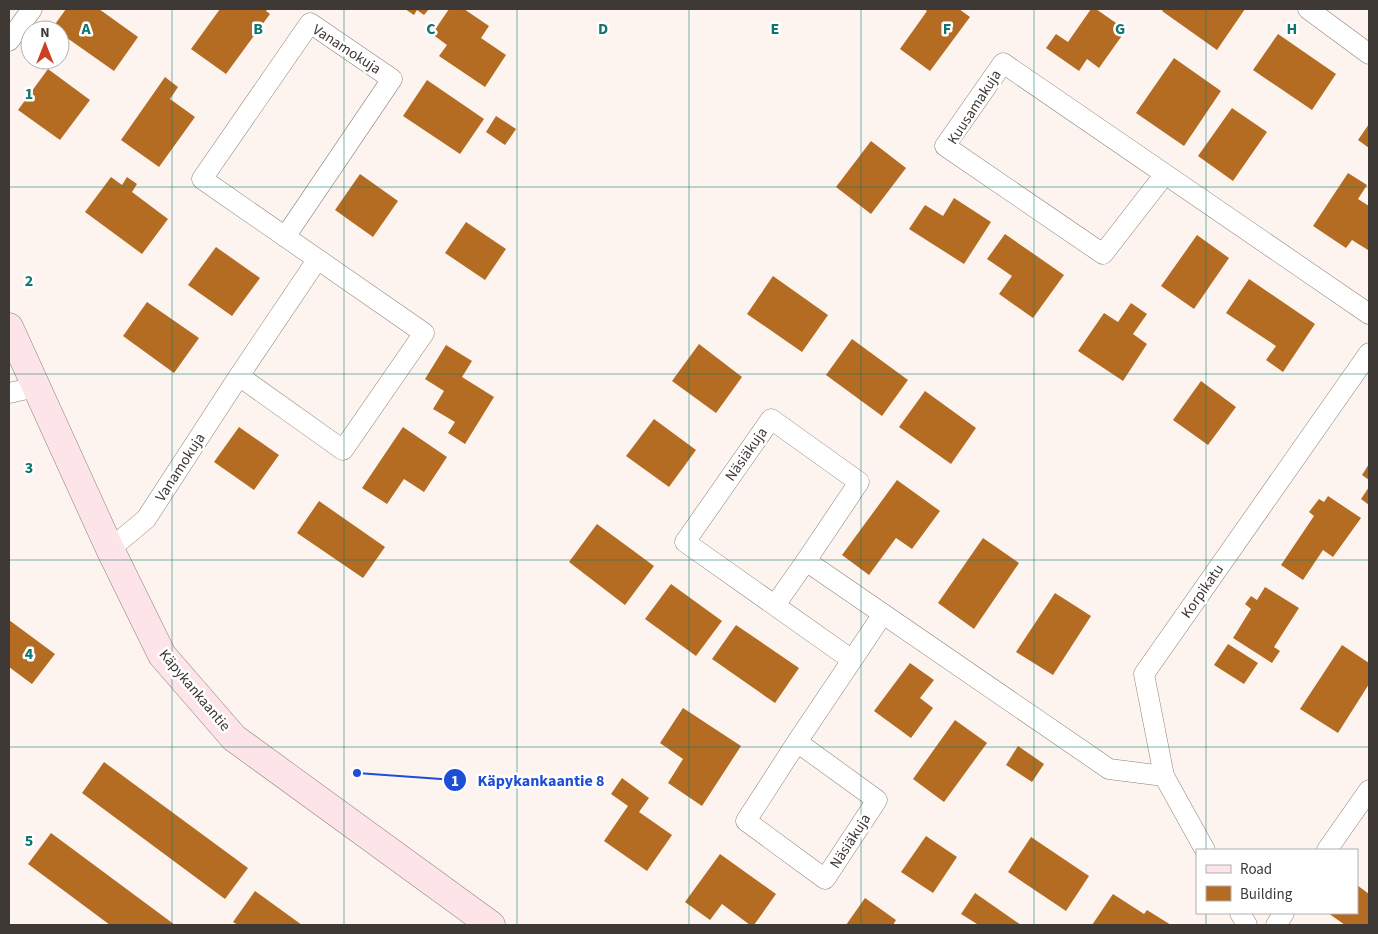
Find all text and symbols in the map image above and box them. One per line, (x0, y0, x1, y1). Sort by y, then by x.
text: A (80, 18, 91, 40)
text: B (253, 18, 263, 40)
text: C (426, 18, 436, 40)
text: D (598, 18, 608, 40)
text: E (771, 18, 779, 40)
text: F (943, 18, 951, 40)
text: G (1115, 18, 1125, 40)
text: H (1287, 18, 1297, 40)
street label: Vanamokuja (308, 19, 385, 79)
north arrow (20, 20, 70, 70)
text: N (40, 23, 50, 43)
street label: Kuusamakuja (942, 66, 1006, 149)
text: 1 (25, 83, 33, 105)
text: 2 (25, 270, 33, 292)
street label: Näsiäkuja (720, 423, 773, 485)
street label: Vanamokuja (150, 429, 210, 506)
text: 3 (25, 457, 33, 479)
street label: Korpikatu (1176, 560, 1229, 623)
text: 4 (25, 643, 34, 665)
street label: Käpykankaantie (154, 645, 235, 736)
callout: Käpykankaantie 8 (443, 765, 615, 796)
text: Käpykankaantie 8 (478, 770, 604, 792)
text: 1 (451, 771, 459, 792)
street label: Näsiäkuja (825, 810, 876, 873)
text: 5 (25, 830, 33, 852)
legend (1196, 849, 1358, 914)
text: Road (1240, 859, 1272, 880)
text: Building (1240, 884, 1293, 905)

